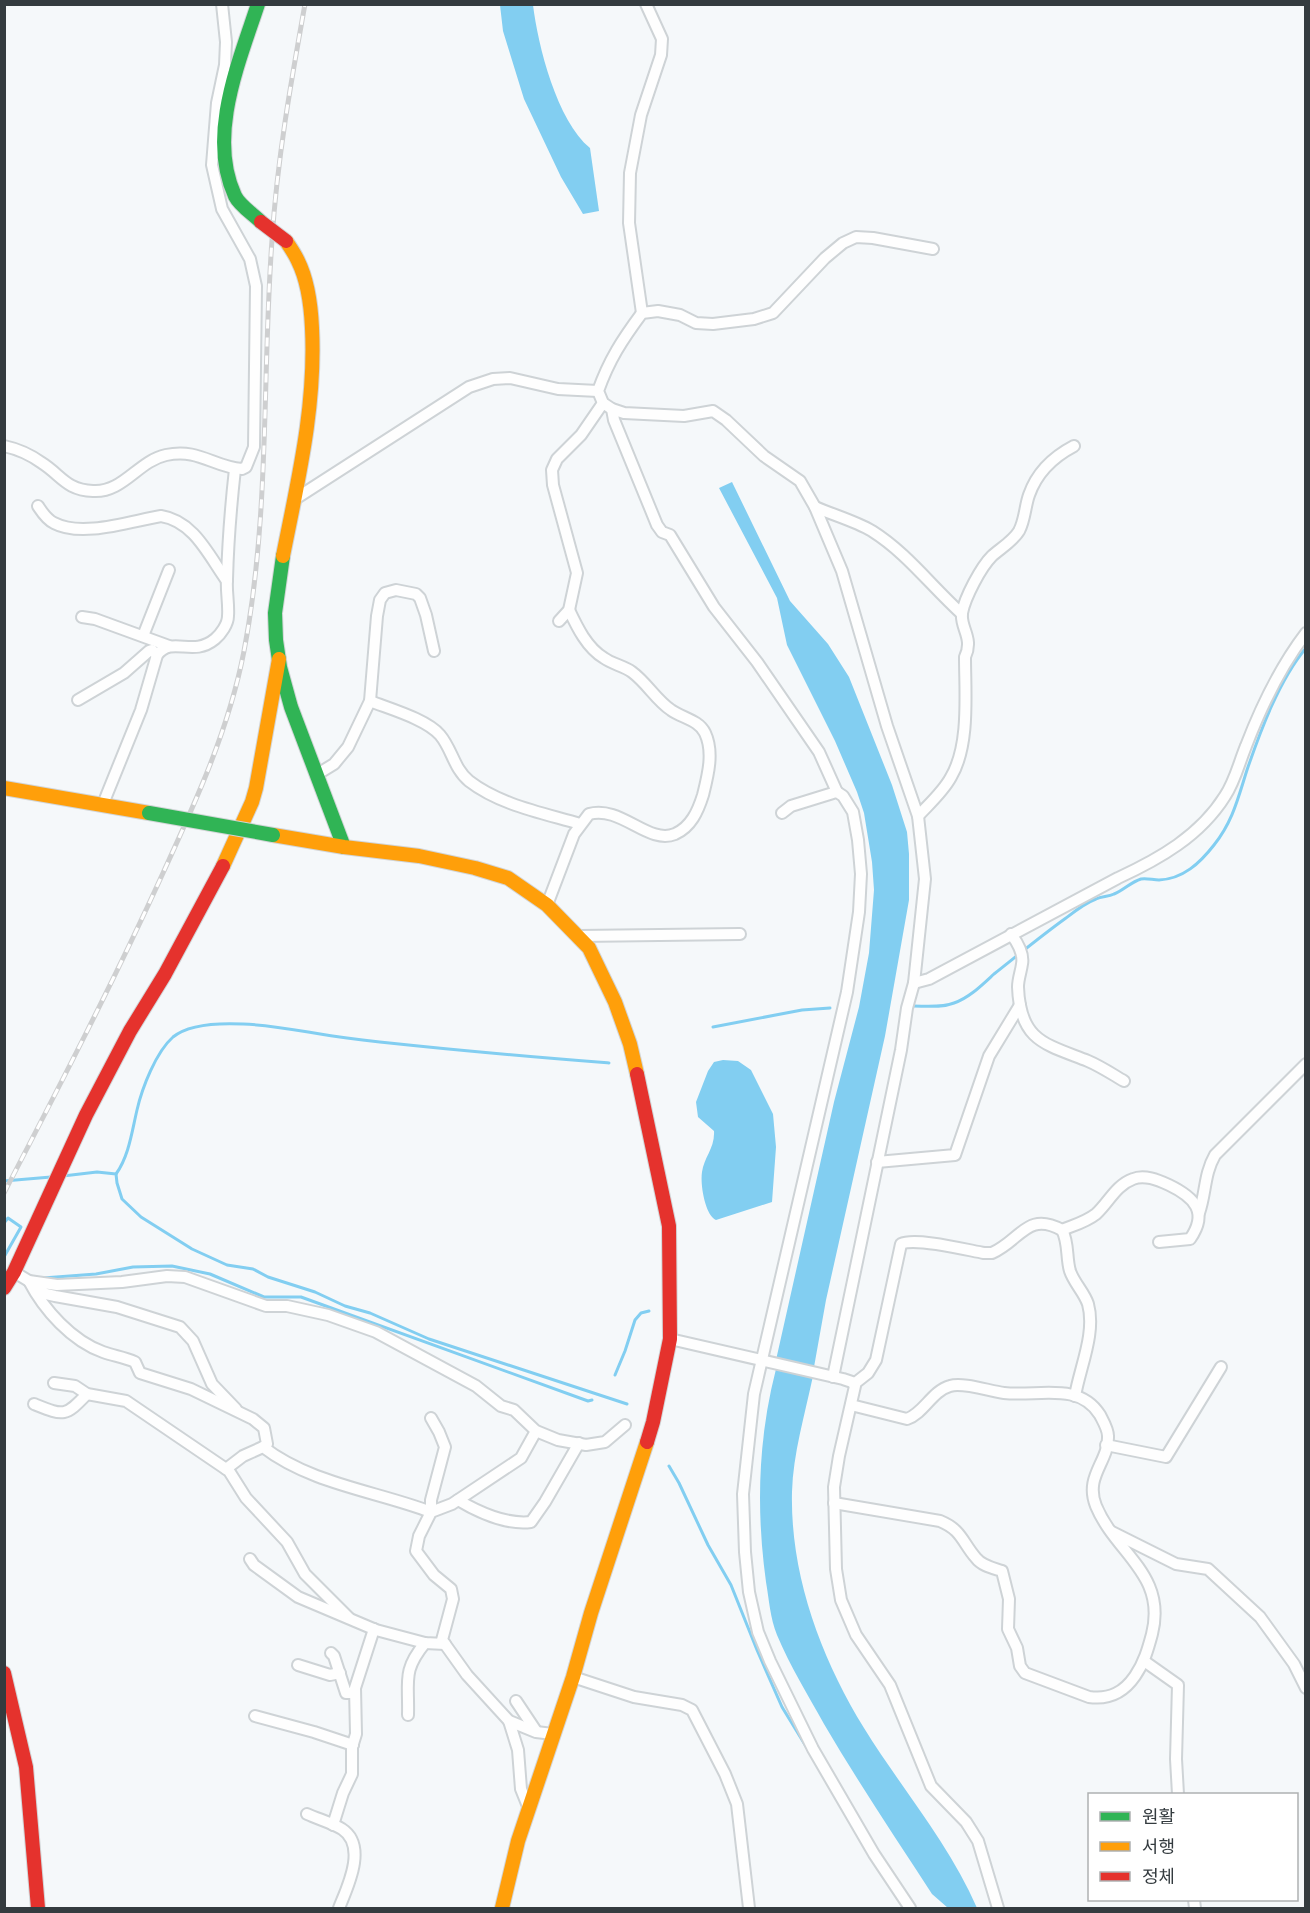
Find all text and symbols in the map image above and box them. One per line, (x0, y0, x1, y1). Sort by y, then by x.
legend (1088, 1793, 1298, 1901)
text: 원활 (1142, 1802, 1175, 1828)
text: 서행 (1142, 1832, 1175, 1858)
text: 정체 (1142, 1862, 1175, 1888)

